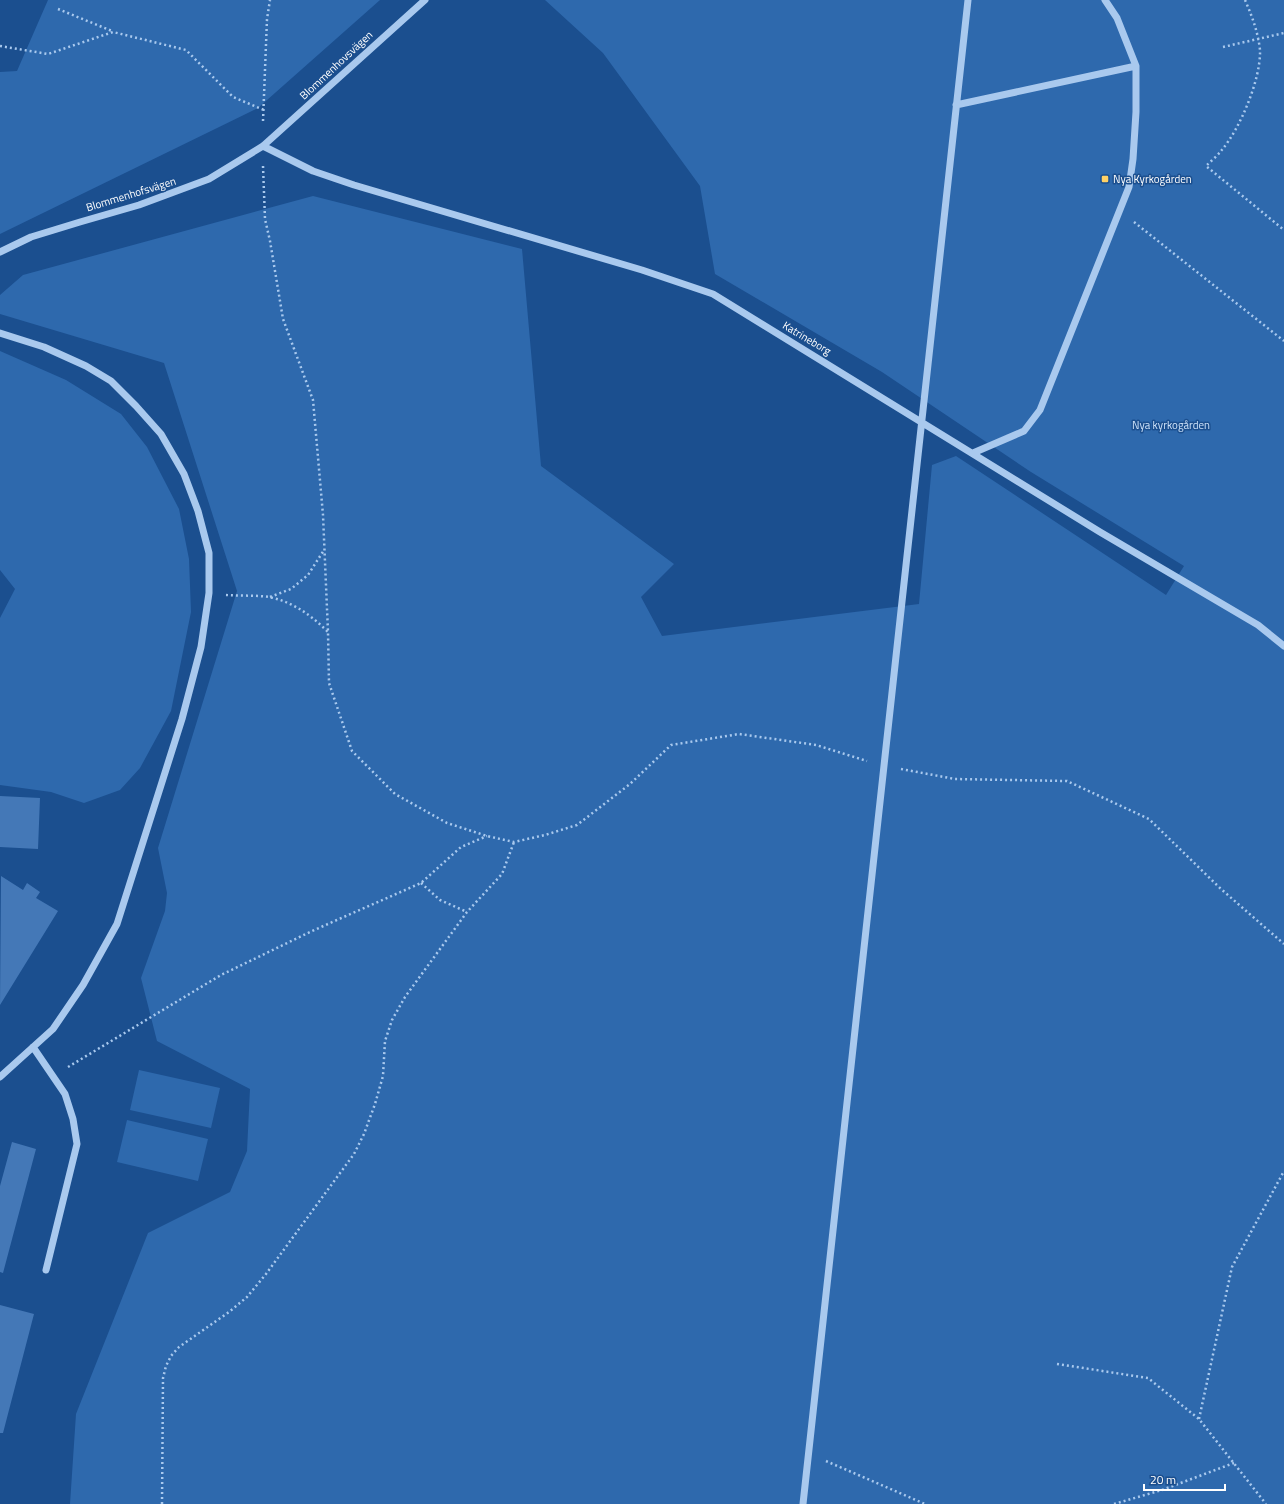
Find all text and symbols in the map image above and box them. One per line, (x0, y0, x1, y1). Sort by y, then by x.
street label: Blommenhovsvägen (296, 27, 376, 103)
place label: Nya Kyrkogården (1113, 171, 1192, 187)
street label: Blommenhofsvägen (84, 173, 178, 215)
marker: Nya Kyrkogården (1100, 174, 1110, 184)
street label: Katrineborg (780, 317, 835, 359)
park label: Nya kyrkogården (1132, 417, 1210, 433)
scale bar (1144, 1466, 1225, 1492)
text: 20 m (1150, 1470, 1176, 1489)

